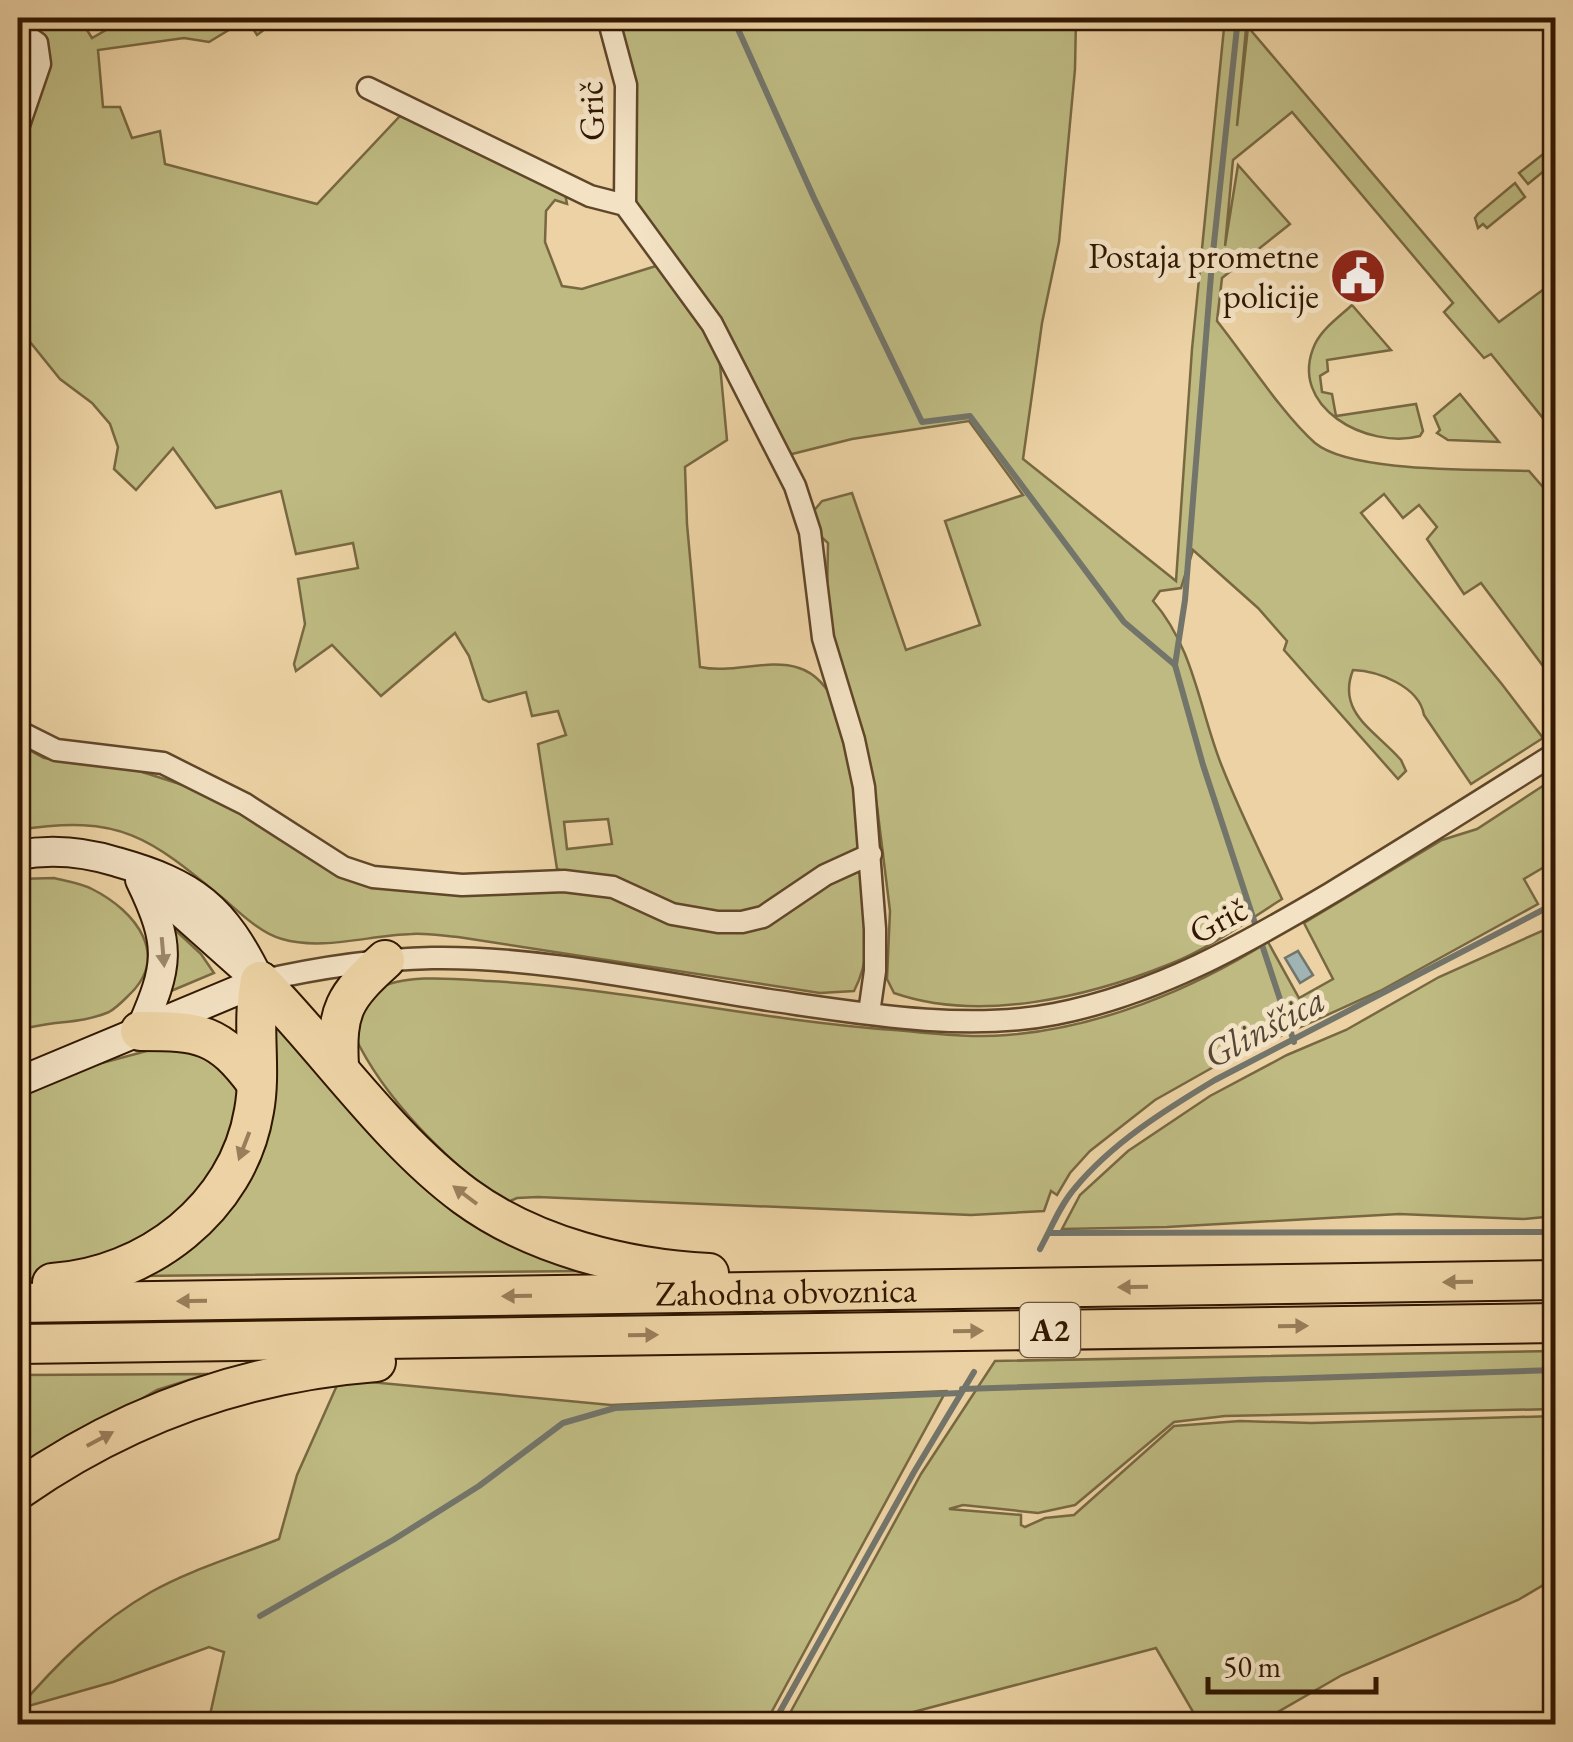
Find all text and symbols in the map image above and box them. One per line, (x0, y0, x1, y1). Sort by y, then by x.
street label: Grič (567, 80, 614, 142)
place label: Postaja prometne policije (1088, 233, 1319, 318)
public building icon: Postaja prometne policije (1328, 246, 1388, 306)
street label: Grič (1181, 886, 1255, 954)
one-way arrow (155, 937, 171, 969)
water label: Glinščica (1194, 974, 1333, 1079)
one-way arrow (236, 1131, 251, 1161)
one-way arrow (452, 1185, 478, 1205)
street label: Zahodna obvoznica (655, 1267, 917, 1315)
one-way arrow (1442, 1274, 1474, 1290)
one-way arrow (1117, 1279, 1149, 1295)
one-way arrow (500, 1289, 532, 1305)
one-way arrow (175, 1293, 207, 1309)
road number: A2 (1020, 1303, 1080, 1357)
one-way arrow (1277, 1318, 1309, 1334)
one-way arrow (952, 1322, 984, 1338)
one-way arrow (627, 1327, 659, 1343)
one-way arrow (86, 1431, 115, 1448)
scale bar (1208, 1632, 1376, 1694)
text: 50 m (1223, 1647, 1281, 1686)

